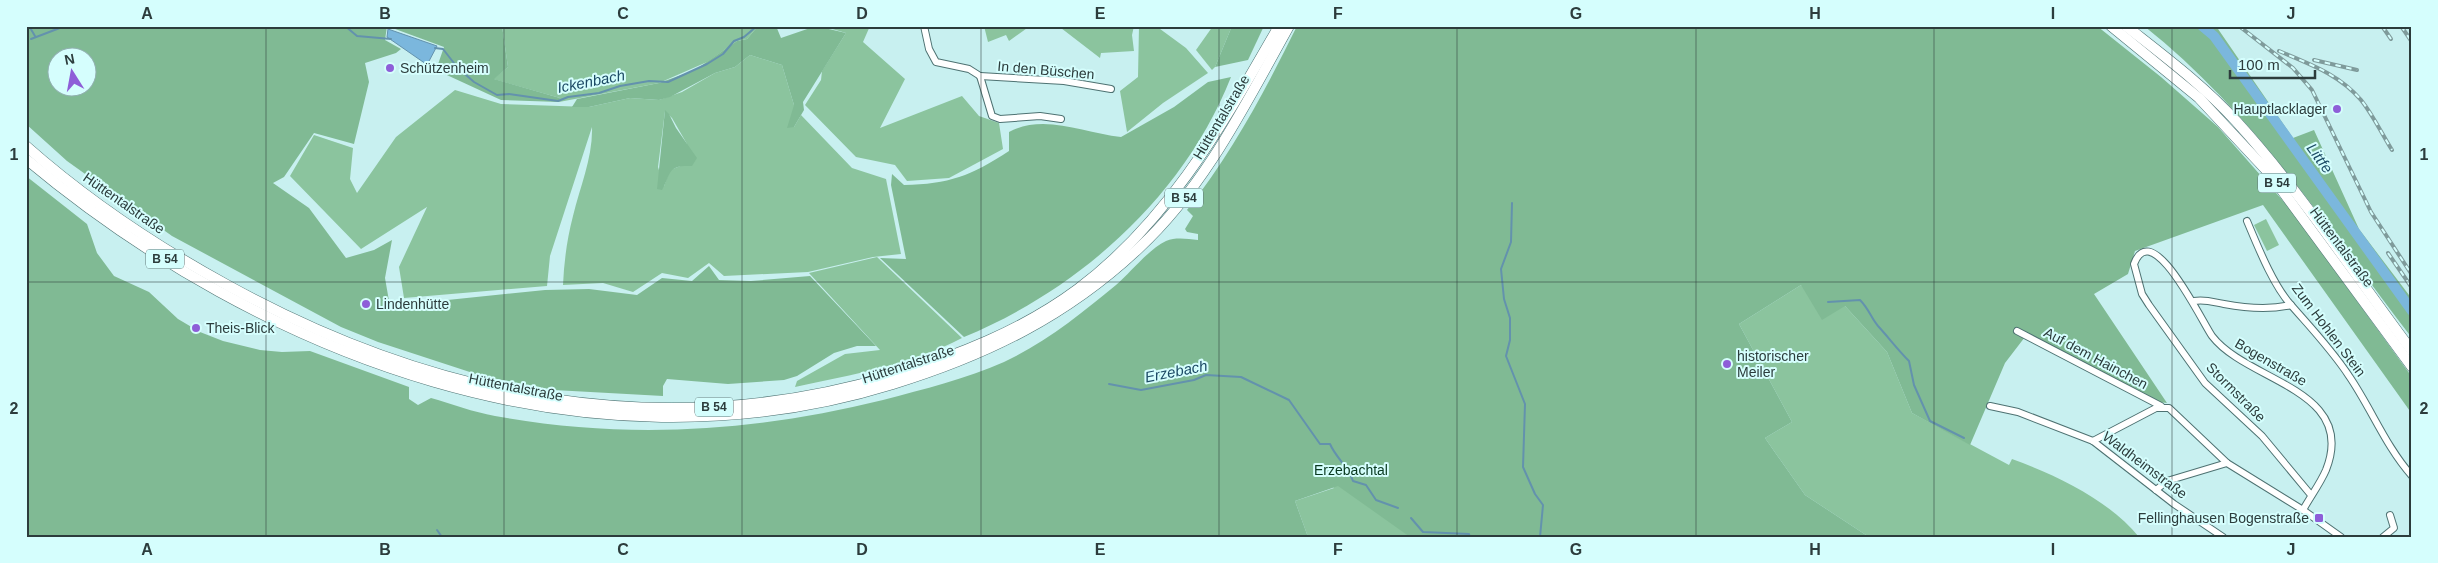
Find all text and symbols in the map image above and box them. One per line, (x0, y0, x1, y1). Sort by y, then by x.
text: A (141, 5, 153, 22)
text: B (379, 5, 391, 22)
text: C (617, 5, 629, 22)
text: D (856, 5, 868, 22)
text: E (1095, 5, 1106, 22)
text: F (1333, 5, 1343, 22)
text: G (1570, 5, 1582, 22)
text: H (1809, 5, 1821, 22)
text: I (2051, 5, 2055, 22)
text: J (2287, 5, 2295, 22)
north arrow (48, 48, 98, 98)
scale bar (2230, 48, 2316, 80)
text: N (63, 50, 76, 68)
text: 100 m (2238, 56, 2280, 73)
street label: In den Büschen (997, 58, 1095, 82)
place label: Schützenheim (400, 60, 489, 76)
marker: Schützenheim (384, 62, 396, 74)
water label: Ickenbach (556, 66, 626, 96)
street label: Hüttentalstraße (1189, 72, 1253, 162)
place label: Hauptlacklager (2234, 101, 2327, 117)
marker: Hauptlacklager (2331, 103, 2343, 115)
water label: Littfe (2304, 140, 2336, 176)
text: 1 (10, 146, 19, 163)
text: 1 (2420, 146, 2429, 163)
street label: Hüttentalstraße (80, 169, 168, 237)
road number: B 54 (2258, 174, 2296, 192)
road number: B 54 (1165, 188, 1203, 208)
street label: Hüttentalstraße (2307, 204, 2377, 290)
road number: B 54 (146, 250, 184, 268)
street label: Zum Hohlen Stein (2289, 280, 2369, 380)
place label: Lindenhütte (376, 296, 449, 312)
marker: Lindenhütte (360, 298, 372, 310)
place label: Theis-Blick (206, 320, 275, 336)
marker: Theis-Blick (190, 322, 202, 334)
street label: Auf dem Hainchen (2041, 324, 2151, 392)
street label: Bogenstraße (2232, 335, 2310, 389)
street label: Hüttentalstraße (860, 342, 956, 386)
place label: historischer Meiler (1737, 348, 1809, 380)
water label: Erzebach (1143, 357, 1209, 385)
marker: historischer Meiler (1721, 358, 1733, 370)
street label: Stormstraße (2203, 359, 2269, 425)
street label: Hüttentalstraße (467, 370, 565, 404)
road number: B 54 (695, 398, 733, 417)
text: 2 (10, 400, 19, 417)
text: 2 (2420, 400, 2429, 417)
street label: Waldheimstraße (2100, 428, 2190, 502)
park label: Erzebachtal (1314, 462, 1388, 478)
place label: Fellinghausen Bogenstraße (2138, 510, 2309, 526)
marker: Fellinghausen Bogenstraße (2313, 512, 2325, 524)
text: A (141, 541, 153, 558)
text: B (379, 541, 391, 558)
text: C (617, 541, 629, 558)
text: D (856, 541, 868, 558)
text: E (1095, 541, 1106, 558)
text: F (1333, 541, 1343, 558)
text: G (1570, 541, 1582, 558)
text: H (1809, 541, 1821, 558)
text: I (2051, 541, 2055, 558)
text: J (2287, 541, 2295, 558)

